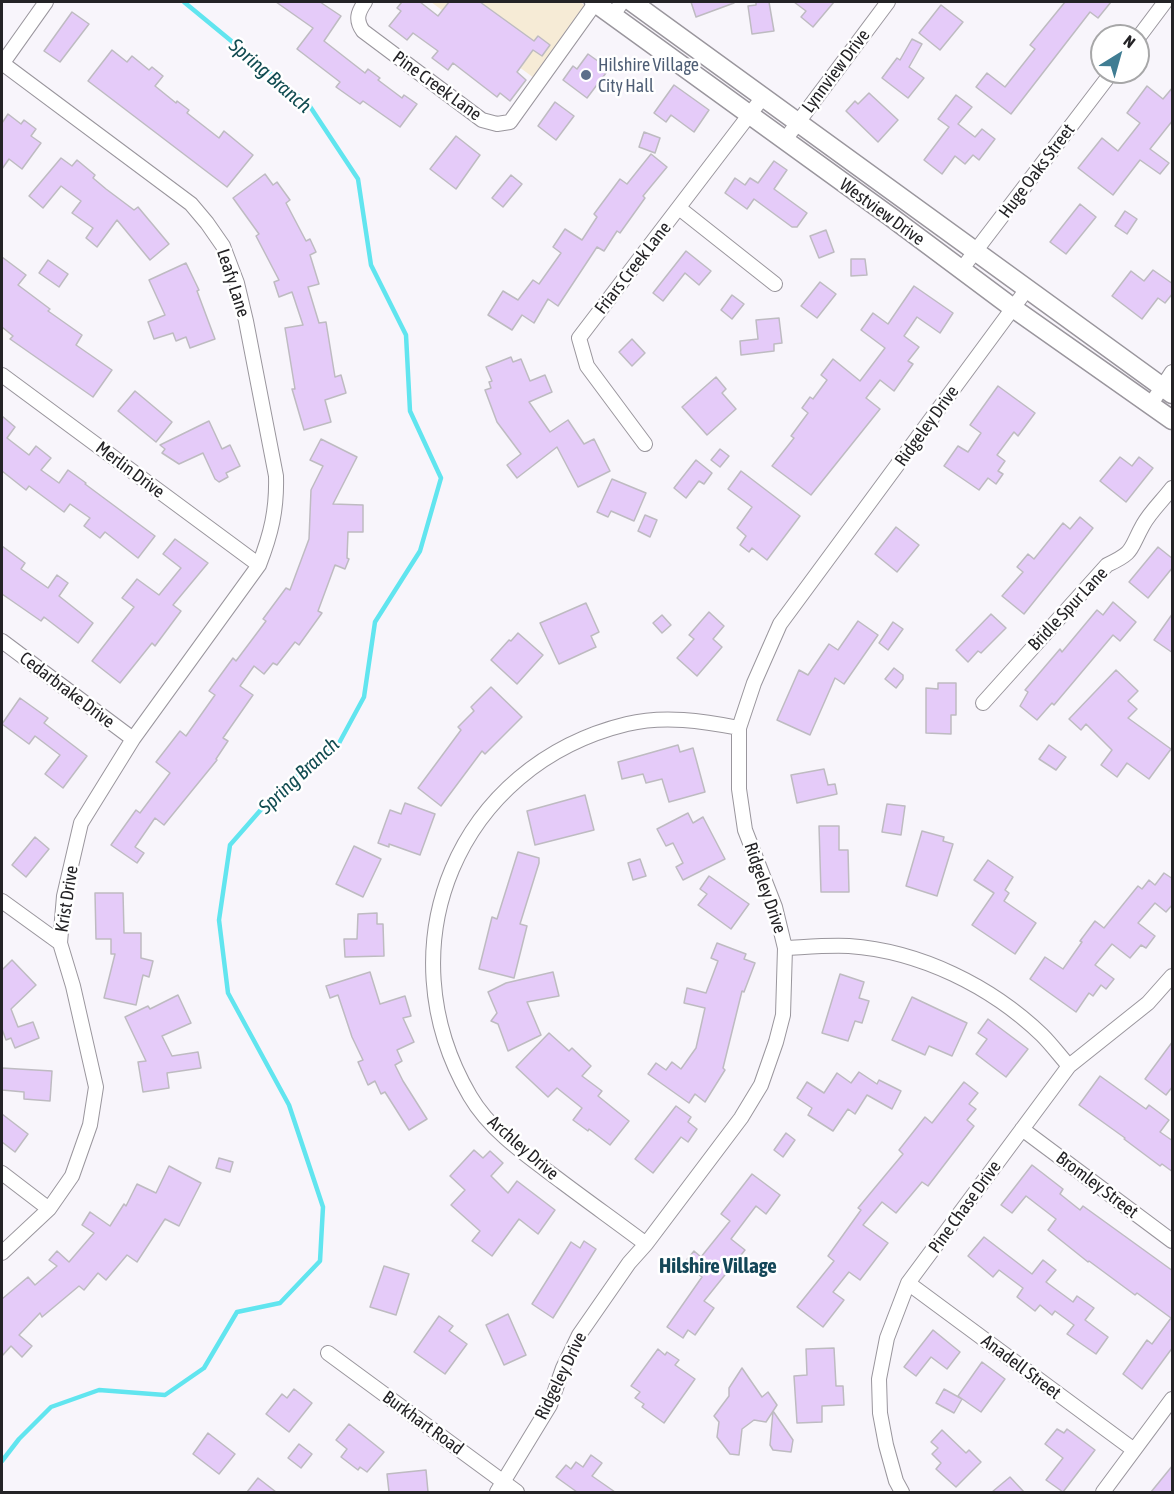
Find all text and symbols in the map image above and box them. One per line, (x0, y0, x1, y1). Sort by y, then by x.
north arrow (1090, 24, 1150, 84)
street label: Lynnview Drive (798, 25, 874, 117)
text: N (1120, 31, 1139, 51)
water label: Spring Branch (224, 34, 316, 118)
street label: Pine Creek Lane (388, 47, 486, 125)
place label: Hilshire Village City Hall (598, 54, 699, 97)
marker: Hilshire Village City Hall (579, 68, 593, 82)
street label: Huge Oaks Street (995, 120, 1079, 222)
street label: Westview Drive (835, 174, 929, 250)
street label: Friars Creek Lane (590, 218, 676, 318)
street label: Leafy Lane (212, 246, 254, 320)
street label: Ridgeley Drive (890, 381, 964, 471)
street label: Merlin Drive (91, 437, 169, 503)
street label: Bridle Spur Lane (1024, 563, 1112, 655)
street label: Cedarbrake Drive (15, 647, 119, 733)
water label: Spring Branch (254, 733, 344, 819)
street label: Ridgeley Drive (739, 840, 791, 936)
street label: Krist Drive (51, 864, 83, 934)
street label: Archley Drive (483, 1111, 563, 1185)
street label: Bromley Street (1052, 1147, 1142, 1223)
street label: Pine Chase Drive (924, 1157, 1006, 1257)
district label: Hilshire Village (659, 1253, 777, 1279)
street label: Ridgeley Drive (531, 1329, 591, 1423)
street label: Anadell Street (977, 1330, 1065, 1404)
street label: Burkhart Road (378, 1386, 468, 1460)

